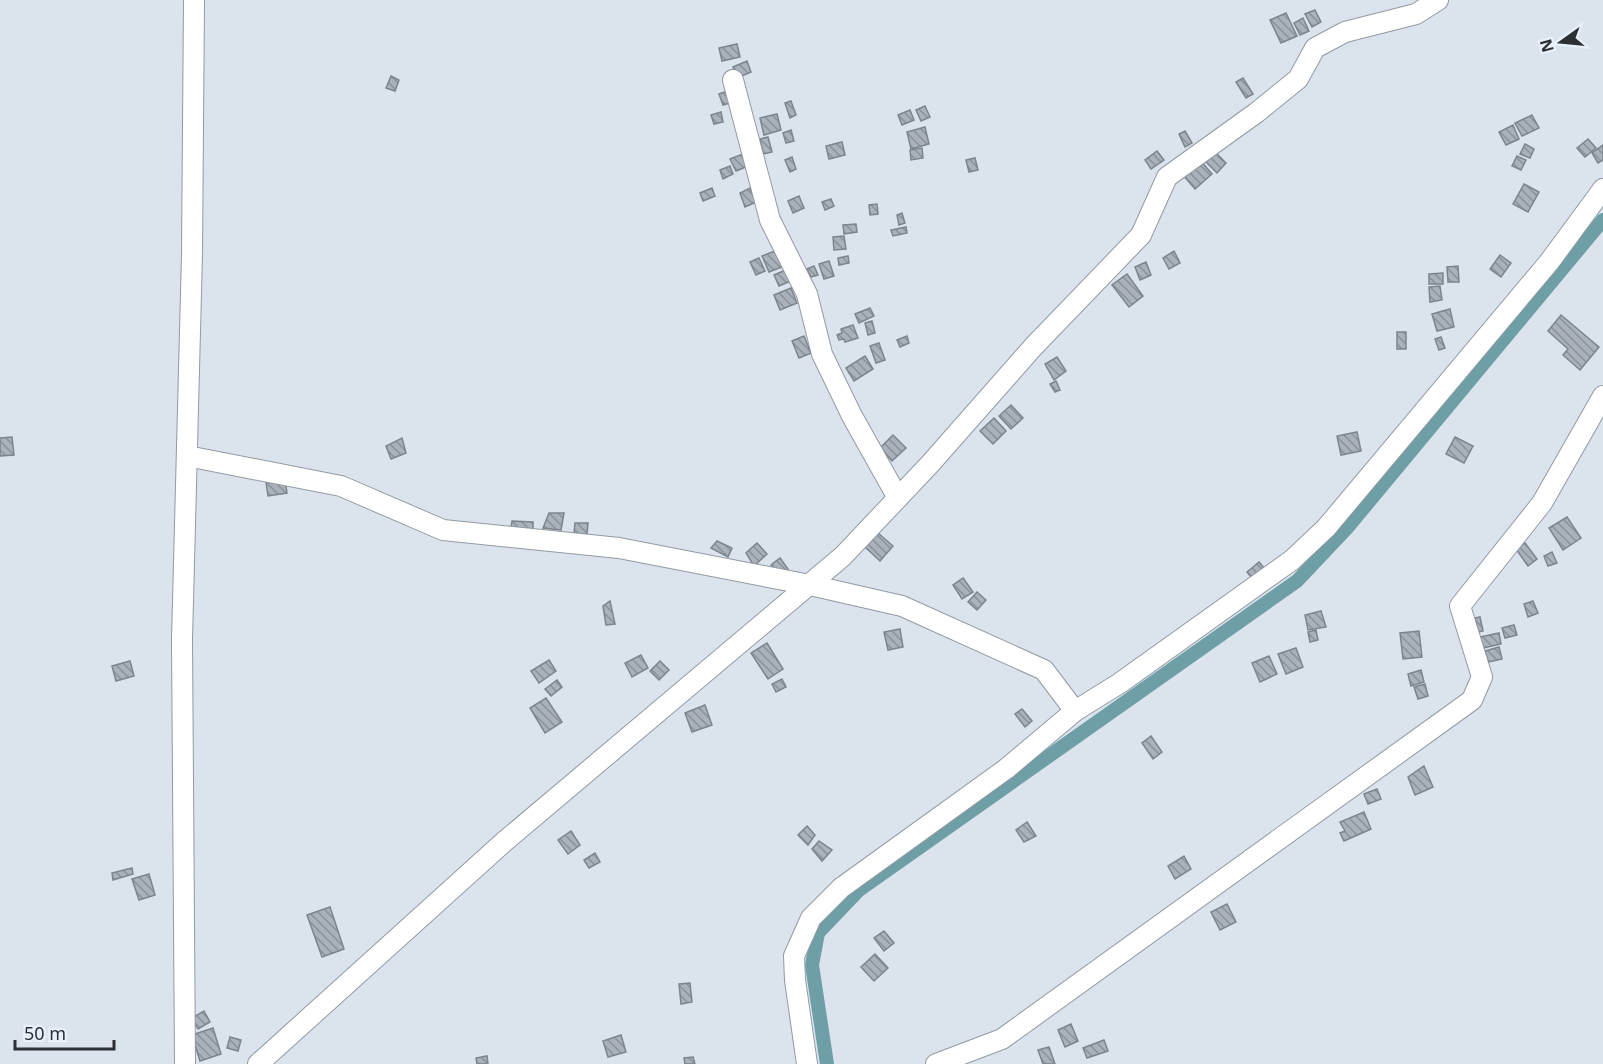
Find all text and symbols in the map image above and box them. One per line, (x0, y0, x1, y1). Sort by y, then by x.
north arrow (1531, 12, 1591, 72)
text: N (1534, 37, 1559, 55)
scale bar (15, 1013, 114, 1051)
text: 50 m (24, 1021, 66, 1045)

